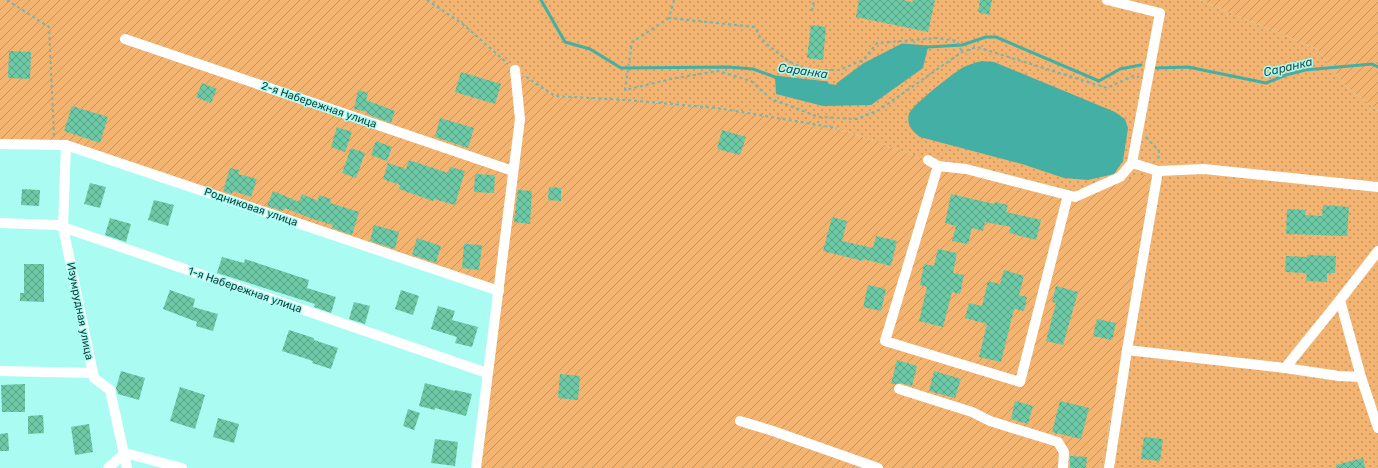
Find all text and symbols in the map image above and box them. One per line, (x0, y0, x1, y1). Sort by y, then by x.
water label: Саранка (1262, 55, 1314, 79)
water label: Саранка (777, 61, 829, 81)
street label: 2-я Набережная улица (260, 79, 378, 131)
street label: Родниковая улица (203, 185, 299, 229)
street label: Изумрудная улица (64, 261, 96, 361)
street label: 1-я Набережная улица (186, 264, 304, 316)

